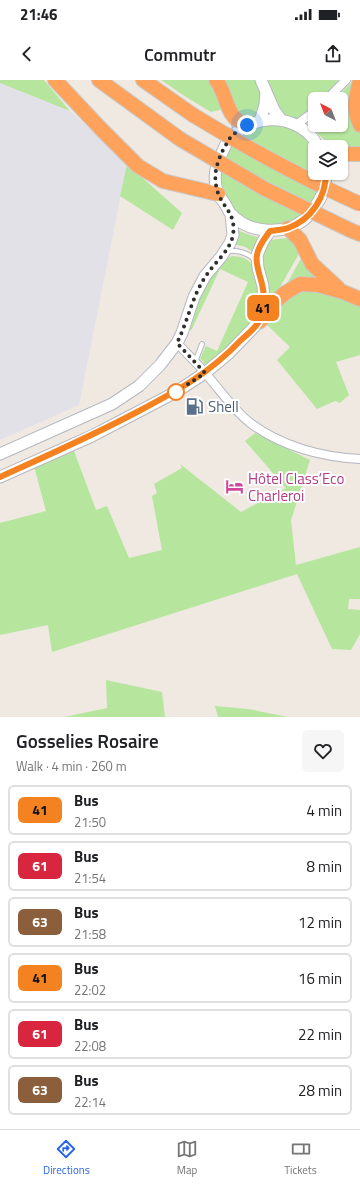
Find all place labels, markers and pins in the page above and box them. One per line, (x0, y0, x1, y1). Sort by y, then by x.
unlabelled marker (167, 383, 185, 401)
place label: Shell (208, 395, 239, 418)
fuel station icon: Shell (185, 396, 205, 416)
place label: Hôtel Class‘Eco Charleroi (248, 467, 345, 507)
hotel icon: Hôtel Class‘Eco Charleroi (225, 477, 245, 497)

